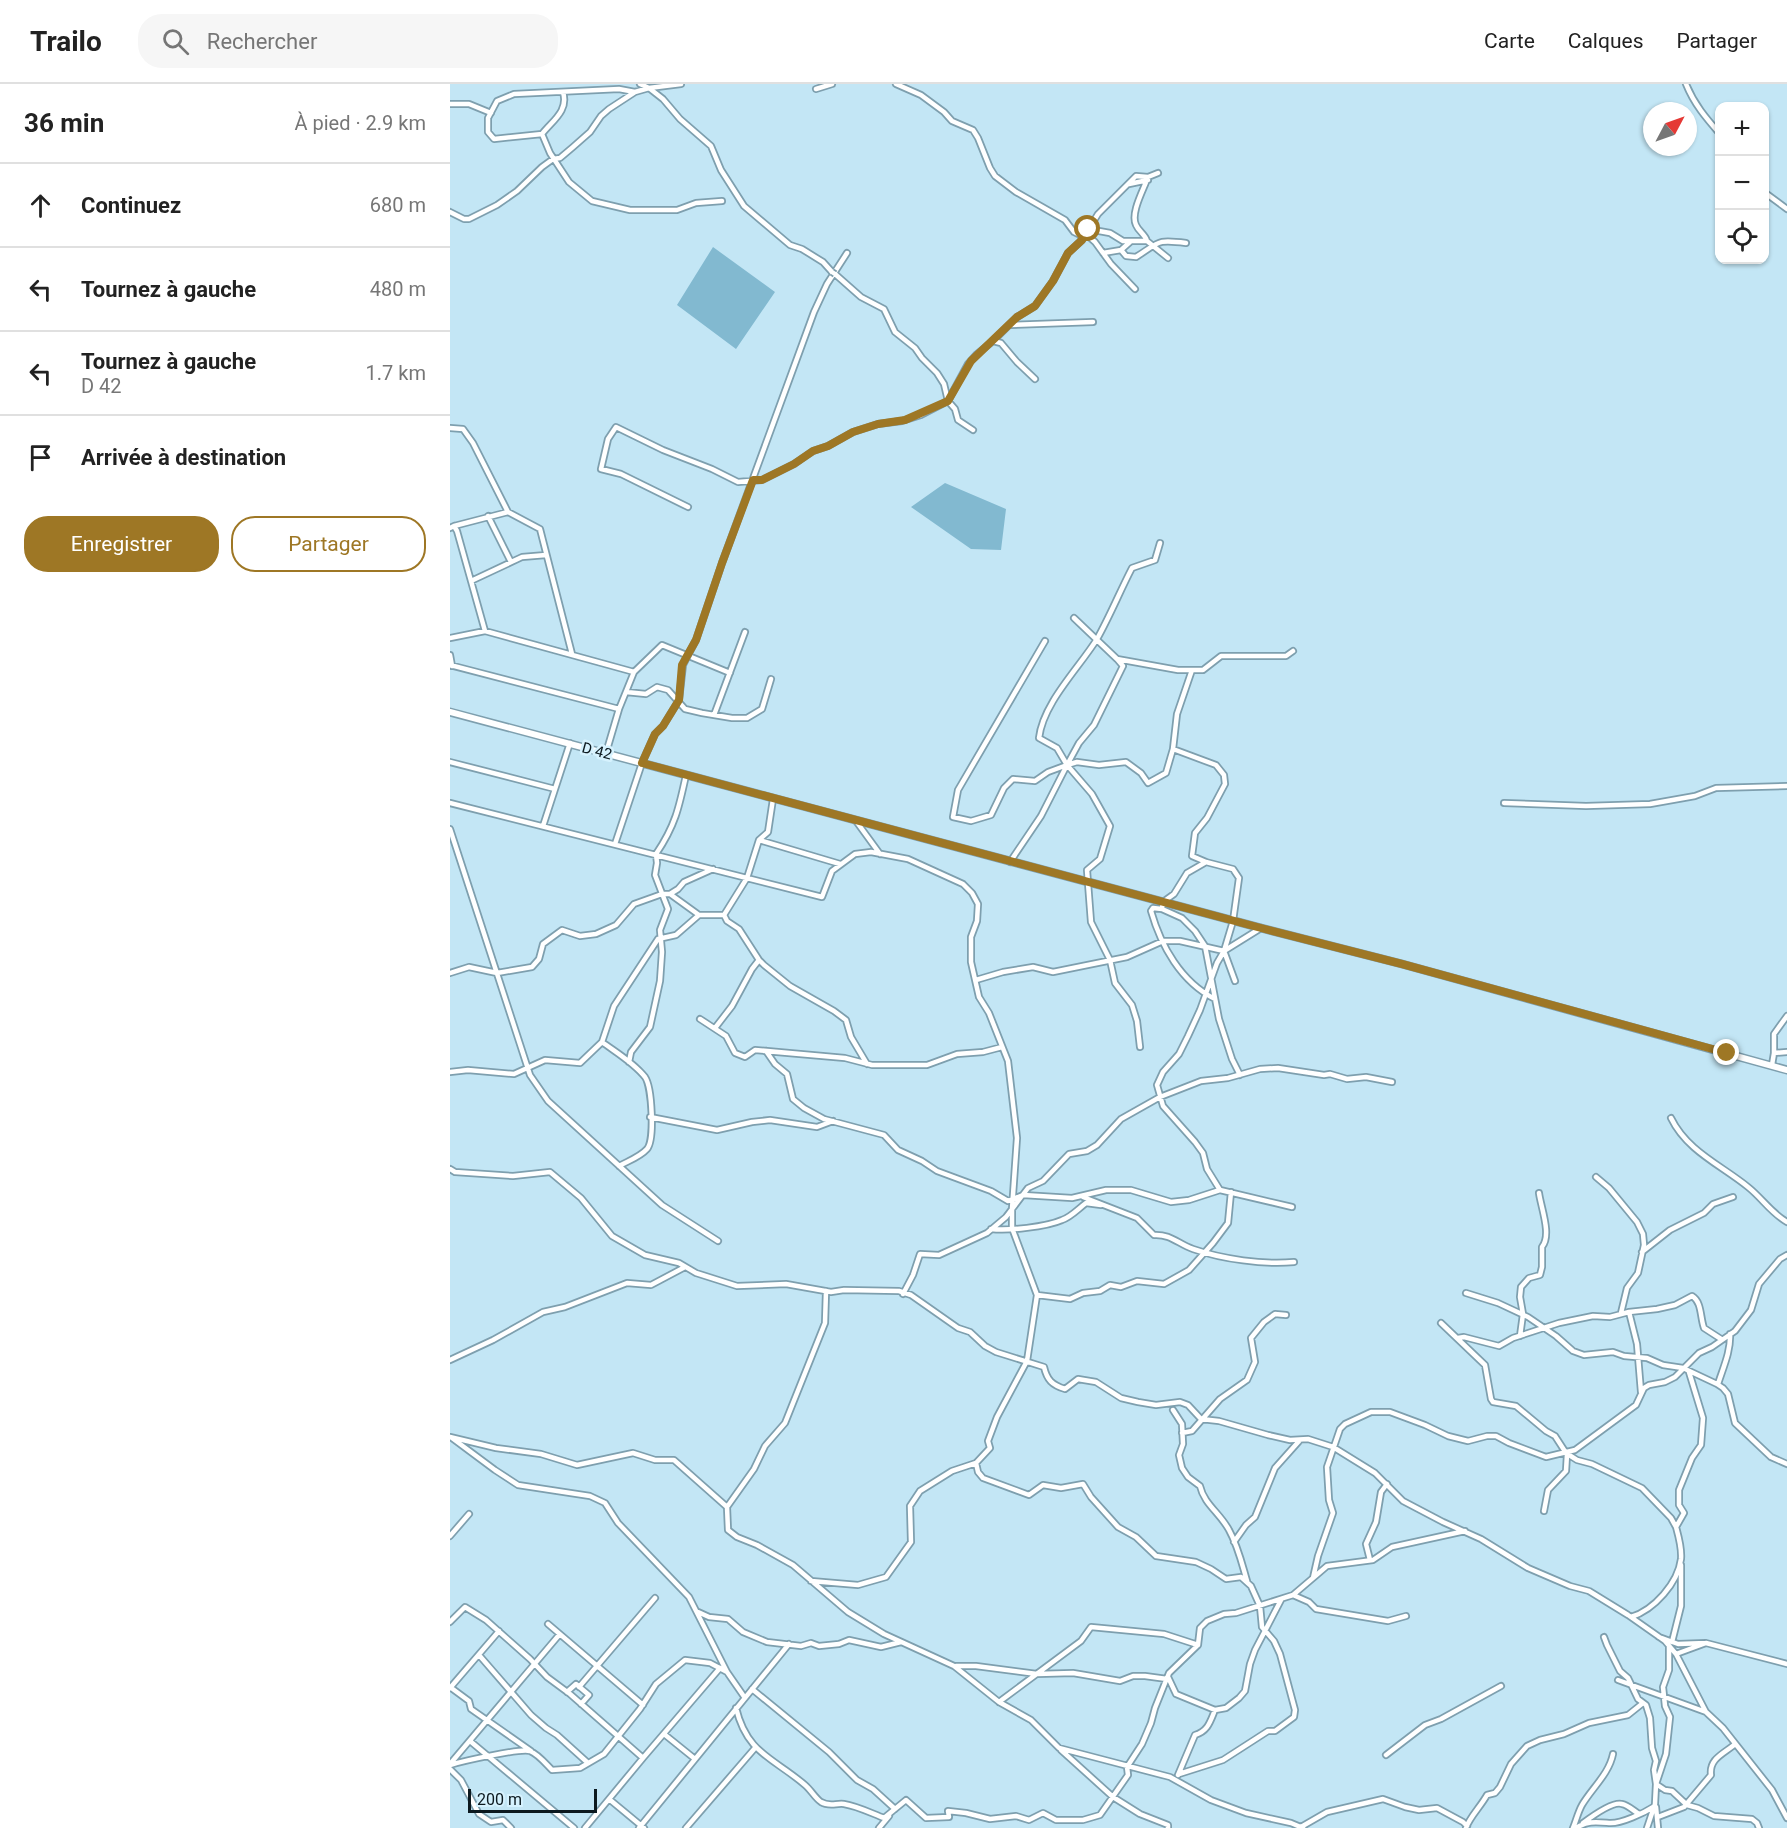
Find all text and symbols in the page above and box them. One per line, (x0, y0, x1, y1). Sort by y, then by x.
search box (138, 14, 558, 68)
text: Trailo (30, 25, 102, 58)
icon: search (159, 25, 192, 58)
text: Rechercher (207, 29, 317, 54)
text: Carte (1484, 29, 1535, 53)
text: Calques (1568, 29, 1643, 53)
text: Partager (1676, 29, 1757, 53)
north arrow (1643, 102, 1697, 156)
map controls (1715, 102, 1769, 264)
button: + (1715, 102, 1769, 156)
text: 36 min (24, 108, 104, 138)
text: À pied · 2.9 km (294, 111, 426, 135)
button: − (1715, 156, 1769, 210)
icon: ahead (24, 189, 57, 222)
text: Continuez (81, 193, 181, 218)
text: 680 m (370, 193, 426, 217)
button: locate (1715, 210, 1769, 264)
route start (1074, 215, 1100, 241)
icon: left (24, 273, 57, 306)
text: Tournez à gauche (81, 277, 256, 302)
text: 480 m (370, 277, 426, 301)
text: Tournez à gauche (81, 349, 256, 374)
icon: left (24, 357, 57, 390)
text: 1.7 km (366, 361, 426, 385)
text: D 42 (81, 374, 122, 398)
icon: arrive (24, 441, 57, 474)
text: Arrivée à destination (81, 445, 286, 470)
button: Enregistrer (24, 516, 219, 572)
button: Partager (231, 516, 426, 572)
street label: D 42 (580, 738, 614, 764)
route end (1713, 1039, 1739, 1065)
scale bar (468, 1786, 597, 1814)
text: 200 m (477, 1790, 522, 1809)

